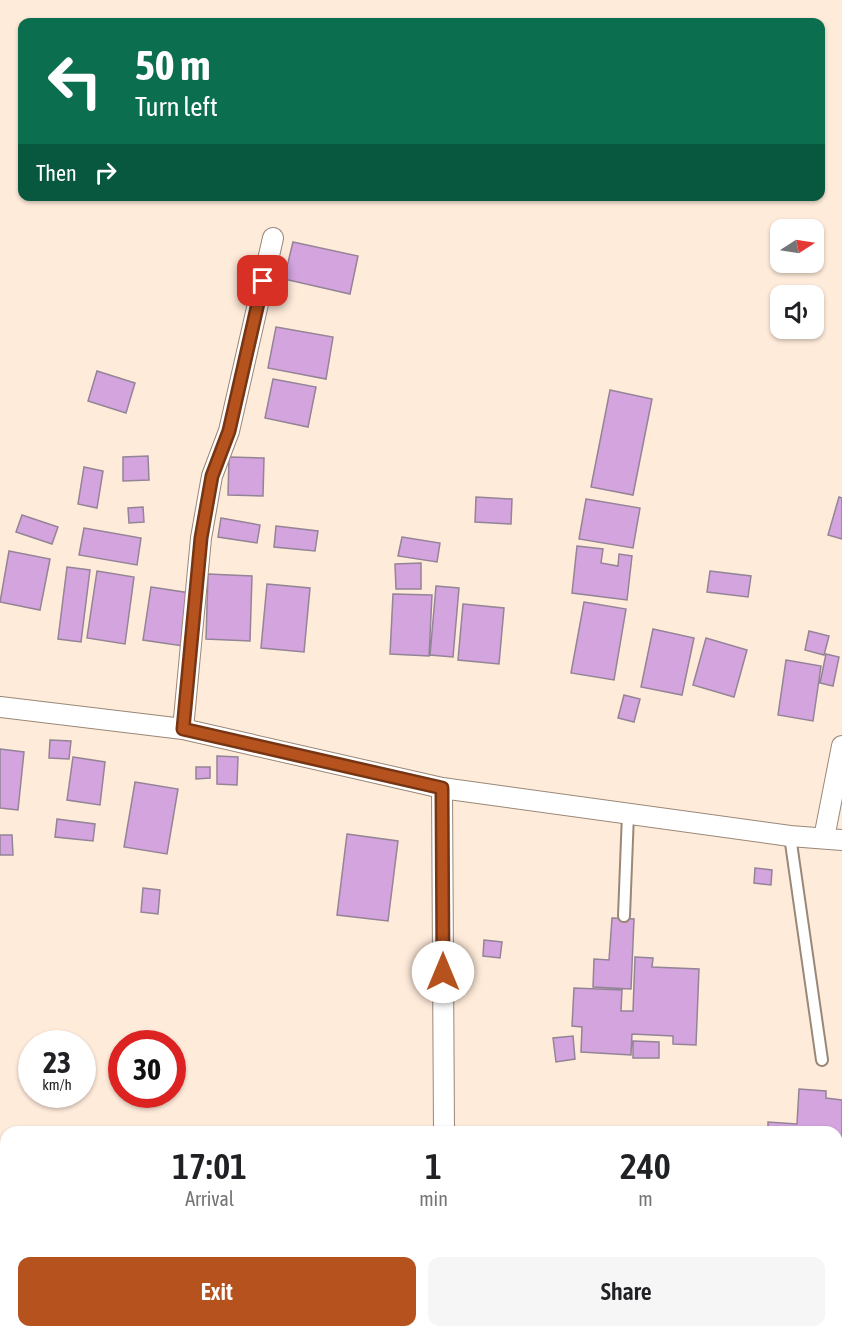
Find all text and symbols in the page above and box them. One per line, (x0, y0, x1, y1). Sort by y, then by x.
text: 50 m (135, 41, 210, 89)
icon: left (36, 42, 114, 120)
text: Turn left (135, 91, 218, 122)
icon: right (89, 156, 122, 189)
text: Then (36, 160, 77, 186)
north arrow (770, 219, 824, 273)
map controls (770, 219, 824, 339)
pin (237, 255, 288, 306)
icon: arrive (246, 264, 279, 297)
button: sound (770, 285, 824, 339)
position arrow (411, 940, 475, 1004)
speed limit sign: 30 (108, 1030, 186, 1108)
text: 23 (43, 1045, 71, 1079)
text: km/h (42, 1076, 72, 1093)
text: 17:01 (172, 1145, 247, 1187)
text: 1 (425, 1145, 442, 1187)
text: 240 (620, 1145, 671, 1187)
text: Arrival (185, 1187, 234, 1210)
text: min (419, 1187, 448, 1210)
text: m (638, 1187, 653, 1210)
button: Exit (18, 1257, 416, 1326)
button: Share (428, 1257, 825, 1326)

